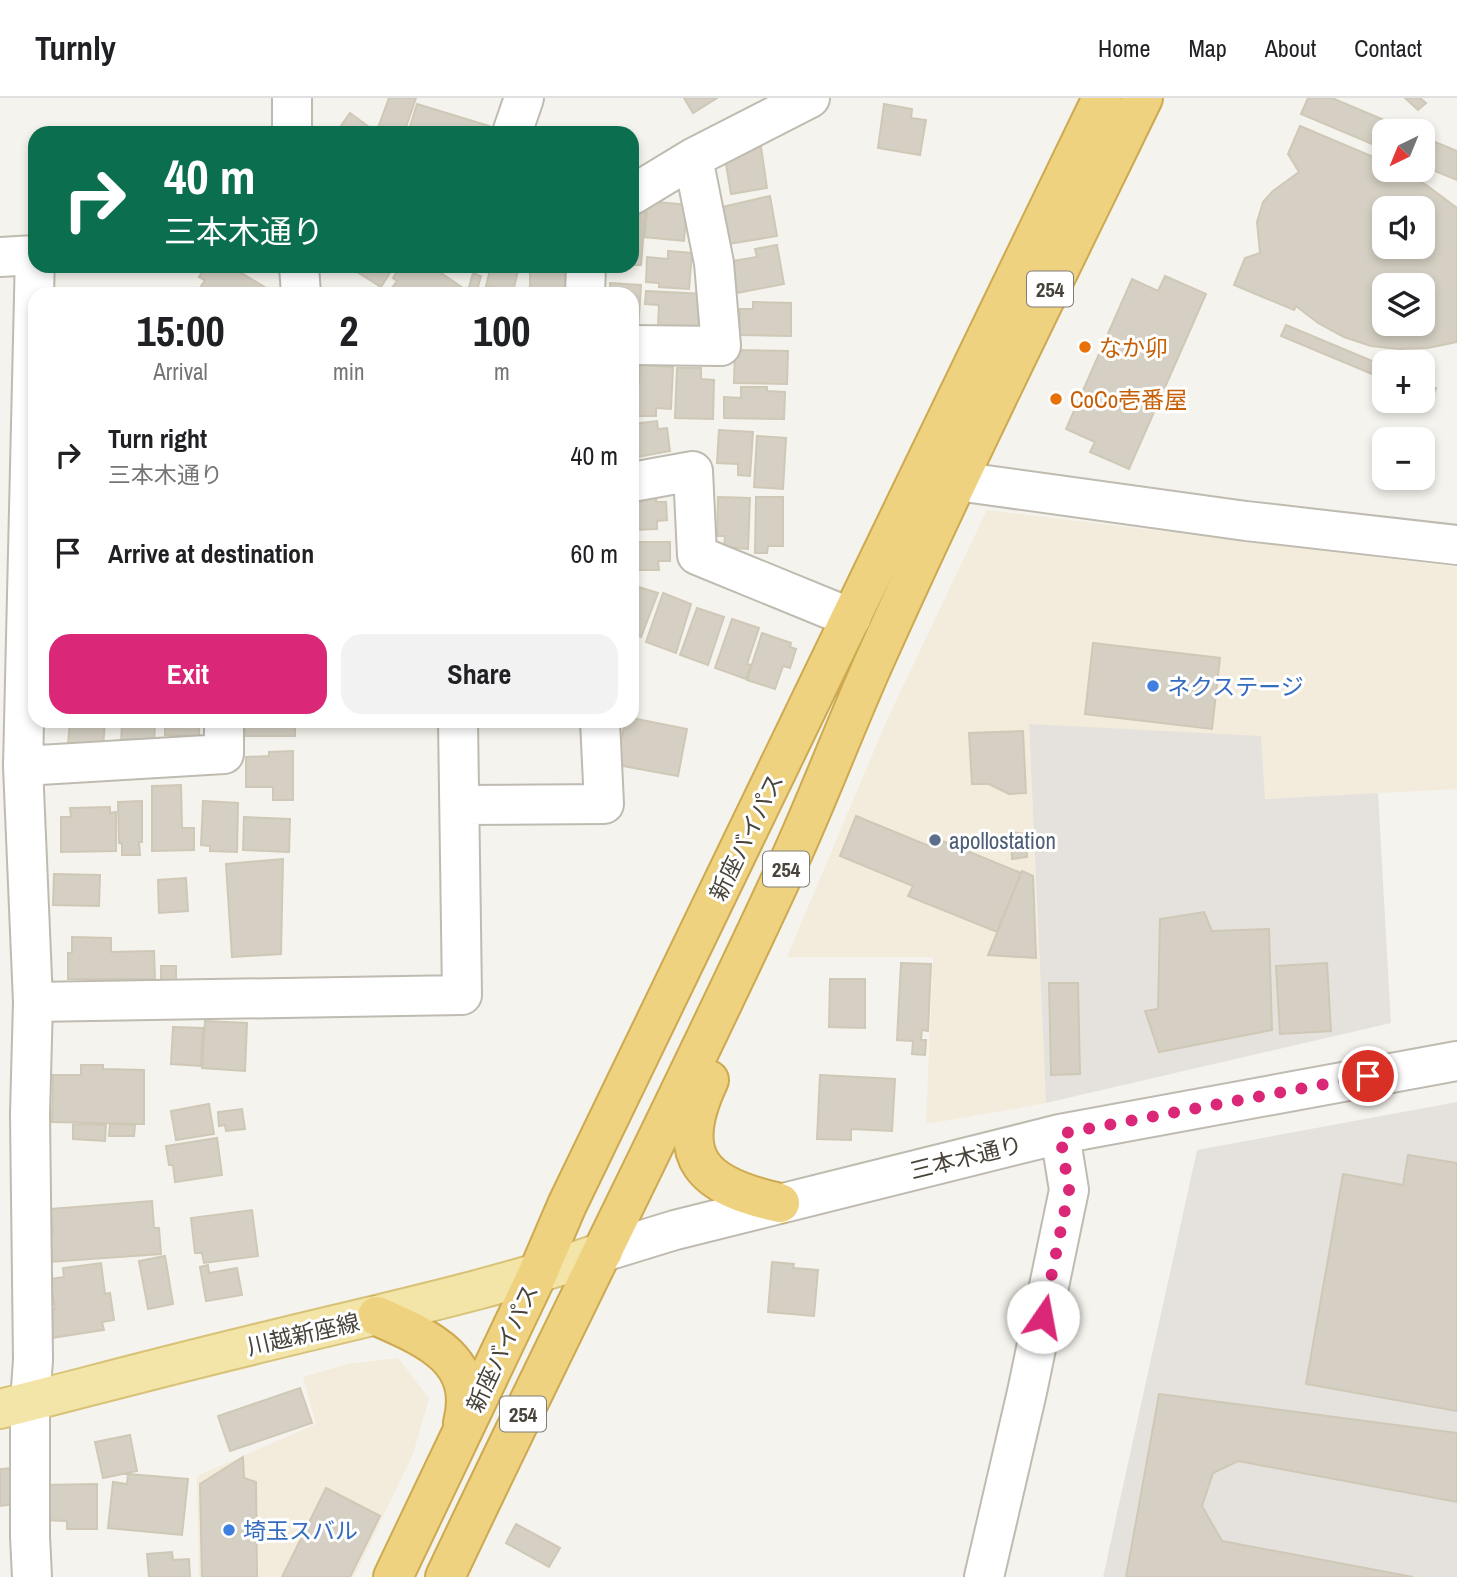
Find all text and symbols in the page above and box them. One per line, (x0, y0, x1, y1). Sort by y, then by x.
text: Turnly (35, 26, 116, 70)
text: Home (1098, 32, 1150, 64)
text: Map (1188, 32, 1227, 64)
text: About (1265, 32, 1316, 64)
text: Contact (1354, 32, 1422, 64)
north arrow (1372, 119, 1435, 182)
map controls (1372, 119, 1435, 490)
text: 40 m (164, 143, 256, 209)
icon: right (49, 154, 140, 245)
button: sound (1372, 196, 1435, 259)
text: 三本木通り (164, 210, 324, 253)
road number: 254 (1027, 272, 1073, 306)
button: layers (1372, 273, 1435, 336)
text: 15:00 (137, 303, 225, 359)
text: 2 (339, 303, 358, 359)
text: 100 (473, 303, 531, 359)
place label: なか卯 (1099, 332, 1168, 363)
marker: なか卯 (1077, 339, 1093, 355)
button: + (1372, 350, 1435, 413)
text: Arrival (153, 356, 208, 387)
text: min (333, 356, 365, 387)
text: m (494, 356, 510, 387)
place label: CoCo壱番屋 (1070, 384, 1187, 415)
marker: CoCo壱番屋 (1048, 391, 1064, 407)
text: Turn right (108, 421, 207, 456)
button: − (1372, 427, 1435, 490)
icon: right (49, 436, 87, 474)
text: 40 m (571, 438, 618, 473)
text: 三本木通り (108, 459, 223, 490)
icon: arrive (49, 534, 87, 572)
text: Arrive at destination (108, 536, 314, 571)
text: 60 m (571, 536, 618, 571)
button: Exit (49, 634, 327, 714)
button: Share (341, 634, 618, 714)
place label: ネクステージ (1167, 671, 1304, 702)
marker: ネクステージ (1145, 678, 1161, 694)
street label: 新座バイパス (702, 768, 790, 906)
place label: apollostation (949, 825, 1056, 856)
marker: apollostation (927, 832, 943, 848)
road number: 254 (763, 852, 809, 886)
pin (1338, 1046, 1398, 1106)
icon: arrive (1349, 1057, 1387, 1095)
street label: 三本木通り (906, 1128, 1026, 1186)
street label: 新座バイパス (459, 1279, 545, 1417)
position arrow (1006, 1280, 1080, 1354)
street label: 川越新座線 (243, 1306, 363, 1362)
road number: 254 (500, 1396, 546, 1432)
place label: 埼玉スバル (243, 1515, 358, 1546)
marker: 埼玉スバル (221, 1522, 237, 1538)

